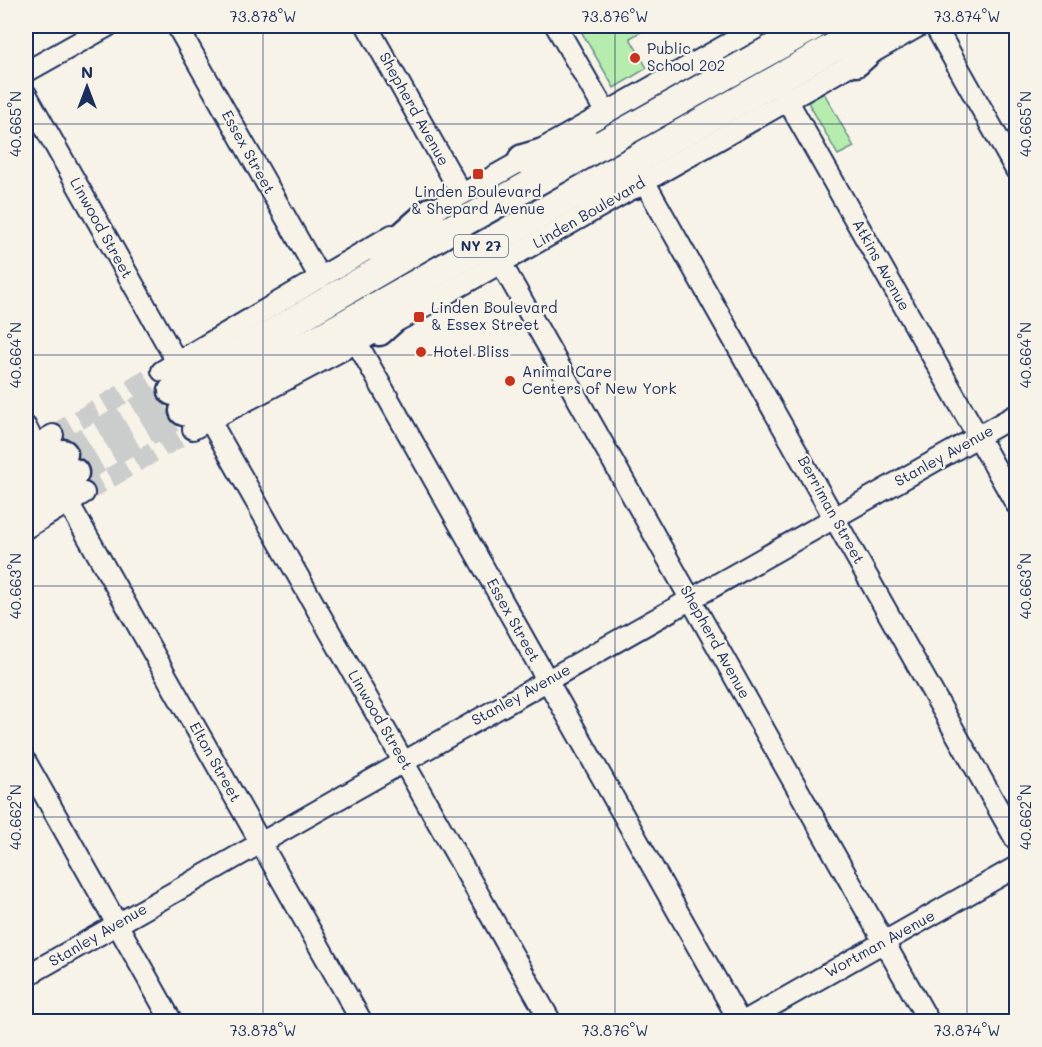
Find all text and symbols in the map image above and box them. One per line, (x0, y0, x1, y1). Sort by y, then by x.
text: 73.878°W (229, 6, 297, 26)
text: 73.876°W (582, 6, 649, 26)
text: 73.874°W (934, 6, 1000, 26)
place label: Public School 202 (647, 38, 725, 75)
street label: Shepherd Avenue (375, 48, 454, 169)
marker: Public School 202 (628, 51, 642, 65)
north arrow (57, 57, 117, 117)
text: N (81, 61, 93, 82)
text: 40.665°N (5, 91, 25, 157)
text: 40.665°N (1015, 91, 1035, 157)
street label: Essex Street (218, 106, 280, 197)
marker: Linden Boulevard & Shepard Avenue (471, 167, 485, 181)
street label: Linden Boulevard (529, 172, 648, 252)
street label: Linwood Street (66, 174, 138, 281)
place label: Linden Boulevard & Shepard Avenue (411, 181, 545, 218)
street label: Atkins Avenue (848, 215, 915, 314)
road number: NY 27 (454, 235, 508, 257)
place label: Linden Boulevard & Essex Street (431, 297, 557, 334)
marker: Linden Boulevard & Essex Street (412, 310, 426, 324)
text: 40.664°N (5, 322, 25, 388)
text: 40.664°N (1015, 322, 1035, 388)
place label: Hotel Bliss (433, 341, 509, 361)
marker: Hotel Bliss (414, 345, 428, 359)
place label: Animal Care Centers of New York (522, 361, 676, 398)
marker: Animal Care Centers of New York (503, 374, 517, 388)
street label: Stanley Avenue (890, 420, 997, 491)
street label: Berriman Street (794, 452, 870, 567)
text: 40.663°N (5, 553, 25, 619)
text: 40.663°N (1015, 553, 1035, 619)
street label: Essex Street (483, 574, 545, 665)
street label: Shepherd Avenue (676, 581, 755, 702)
street label: Stanley Avenue (467, 659, 574, 730)
street label: Linwood Street (344, 666, 418, 773)
street label: Elton Street (186, 718, 246, 805)
text: 40.662°N (5, 784, 25, 850)
text: 40.662°N (1015, 784, 1035, 850)
street label: Stanley Avenue (45, 898, 150, 970)
street label: Wortman Avenue (821, 905, 938, 982)
text: 73.878°W (229, 1020, 297, 1040)
text: 73.876°W (582, 1020, 649, 1040)
text: 73.874°W (934, 1020, 1000, 1040)

